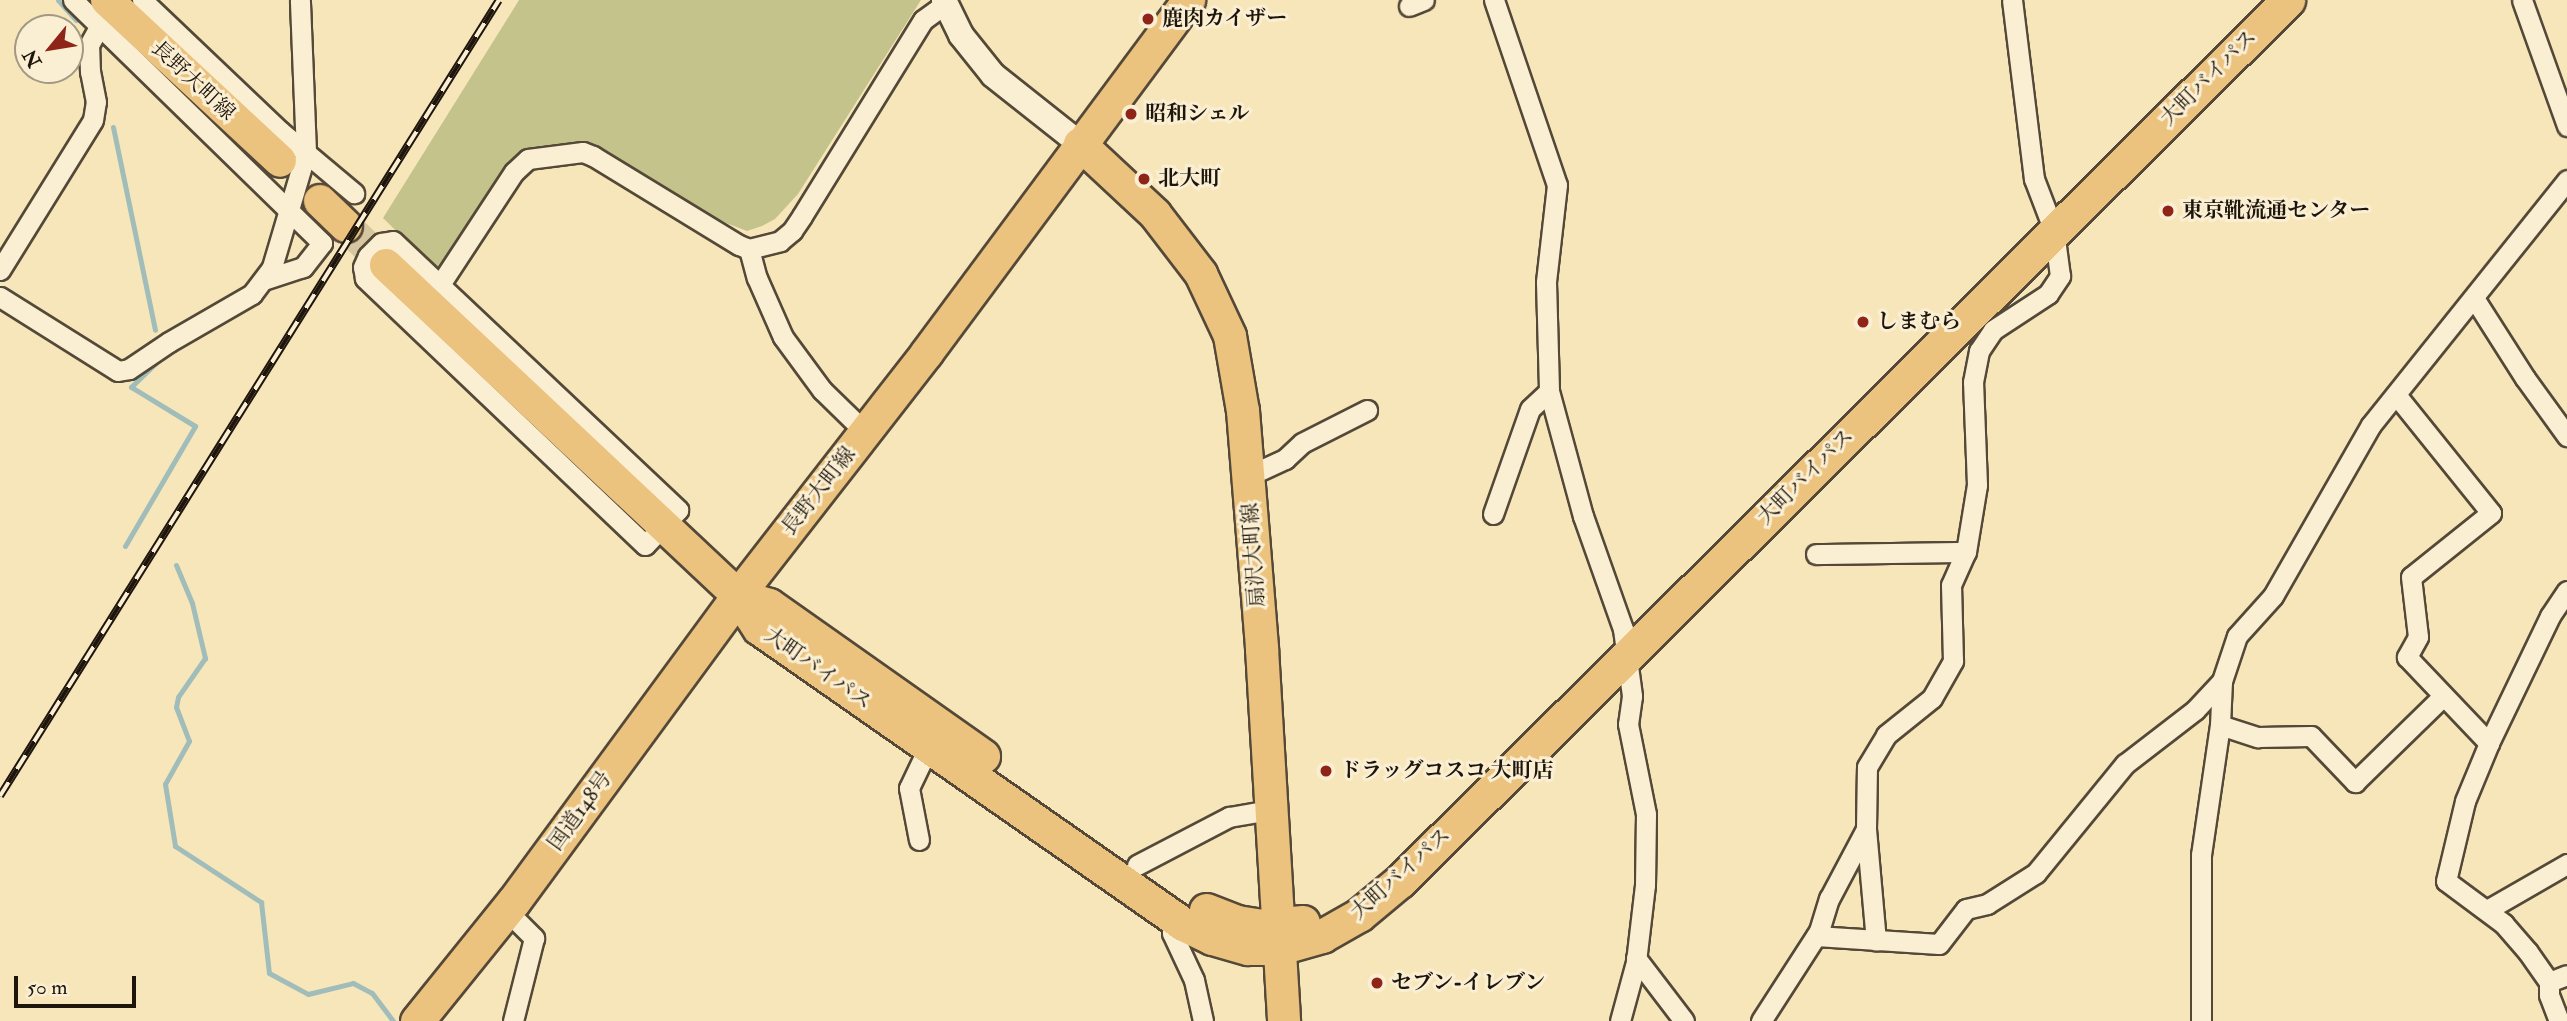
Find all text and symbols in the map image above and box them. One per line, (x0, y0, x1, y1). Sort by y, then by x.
place label: 鹿肉カイザー (1162, 6, 1288, 32)
marker: 鹿肉カイザー (1140, 11, 1156, 27)
north arrow (14, 14, 84, 84)
street label: 大町バイパス (2156, 25, 2262, 131)
street label: 長野大町線 (146, 36, 240, 126)
text: N (18, 45, 47, 72)
place label: 昭和シェル (1145, 101, 1250, 127)
marker: 昭和シェル (1123, 106, 1139, 122)
place label: 北大町 (1158, 166, 1221, 192)
marker: 北大町 (1136, 171, 1152, 187)
place label: 東京靴流通センター (2182, 198, 2371, 224)
marker: 東京靴流通センター (2160, 203, 2176, 219)
place label: しまむら (1877, 309, 1961, 335)
marker: しまむら (1855, 314, 1871, 330)
street label: 大町バイパス (1753, 424, 1859, 530)
street label: 長野大町線 (777, 442, 861, 540)
street label: 扇沢大町線 (1238, 502, 1270, 608)
street label: 大町バイパス (759, 623, 877, 715)
place label: ドラッグコスコ 大町店 (1340, 758, 1554, 784)
marker: ドラッグコスコ 大町店 (1318, 763, 1334, 779)
street label: 国道148号 (543, 767, 617, 855)
street label: 大町バイパス (1346, 822, 1456, 926)
scale bar (18, 962, 140, 1006)
place label: セブン-イレブン (1391, 970, 1547, 996)
text: 50 m (27, 974, 68, 1001)
marker: セブン-イレブン (1369, 975, 1385, 991)

